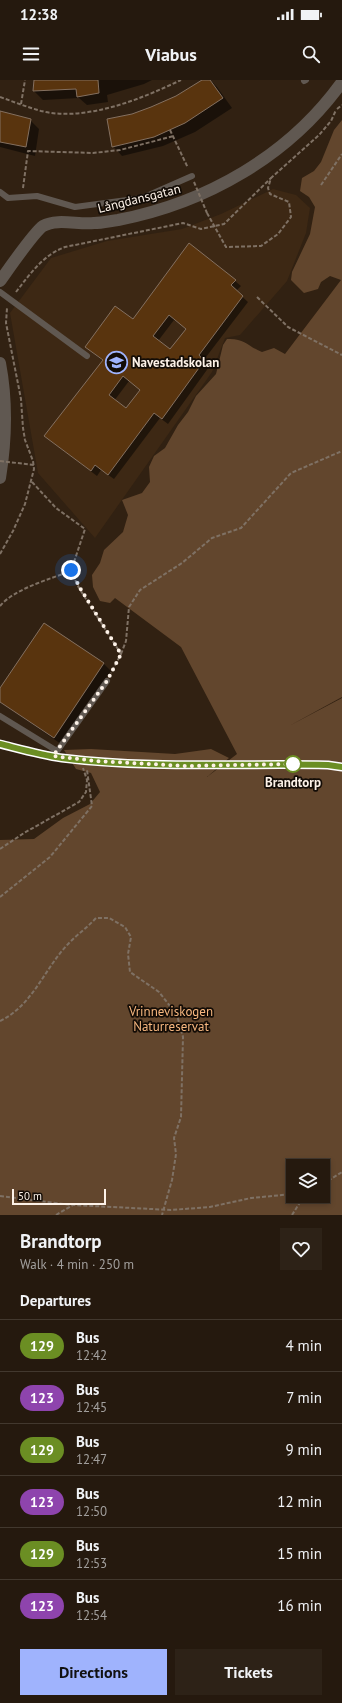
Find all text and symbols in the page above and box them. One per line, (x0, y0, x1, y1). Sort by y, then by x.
text: 12:38 (20, 5, 58, 24)
icon: menu (20, 43, 42, 65)
text: Viabus (145, 43, 197, 66)
icon: search (300, 43, 322, 65)
street label: Långdansgatan (96, 180, 182, 217)
school or university icon: Navestadskolan (104, 349, 130, 375)
place label: Navestadskolan (132, 354, 219, 371)
your location (61, 560, 81, 580)
marker: Brandtorp (284, 755, 302, 773)
place label: Brandtorp (265, 774, 321, 791)
park label: Vrinneviskogen Naturreservat (128, 1003, 213, 1035)
map controls (286, 1159, 330, 1203)
button: layers (286, 1159, 330, 1203)
scale bar (12, 1187, 106, 1206)
text: 50 m (18, 1189, 42, 1203)
button: heart (280, 1228, 322, 1270)
text: Brandtorp (20, 1229, 102, 1253)
text: Walk · 4 min · 250 m (20, 1256, 134, 1273)
text: Departures (20, 1291, 91, 1310)
text: Bus (76, 1328, 99, 1347)
text: 4 min (285, 1336, 322, 1355)
text: 129 (30, 1337, 54, 1355)
text: 12:42 (76, 1347, 107, 1364)
text: Bus (76, 1380, 99, 1399)
text: 7 min (286, 1388, 322, 1407)
text: 123 (30, 1389, 54, 1407)
text: 12:45 (76, 1399, 107, 1416)
text: Bus (76, 1432, 99, 1451)
text: 9 min (285, 1440, 322, 1459)
text: 129 (30, 1441, 54, 1459)
text: 12:47 (76, 1451, 107, 1468)
text: Bus (76, 1484, 99, 1503)
text: 12 min (277, 1492, 322, 1511)
text: 123 (30, 1493, 54, 1511)
text: 12:50 (76, 1503, 107, 1520)
text: Bus (76, 1536, 99, 1555)
text: 15 min (277, 1544, 322, 1563)
text: 129 (30, 1545, 54, 1563)
text: 12:53 (76, 1555, 107, 1572)
text: Bus (76, 1588, 99, 1607)
text: 16 min (277, 1596, 322, 1615)
text: 123 (30, 1597, 54, 1615)
text: 12:54 (76, 1607, 107, 1624)
button: Directions (20, 1649, 167, 1695)
button: Tickets (175, 1649, 322, 1695)

